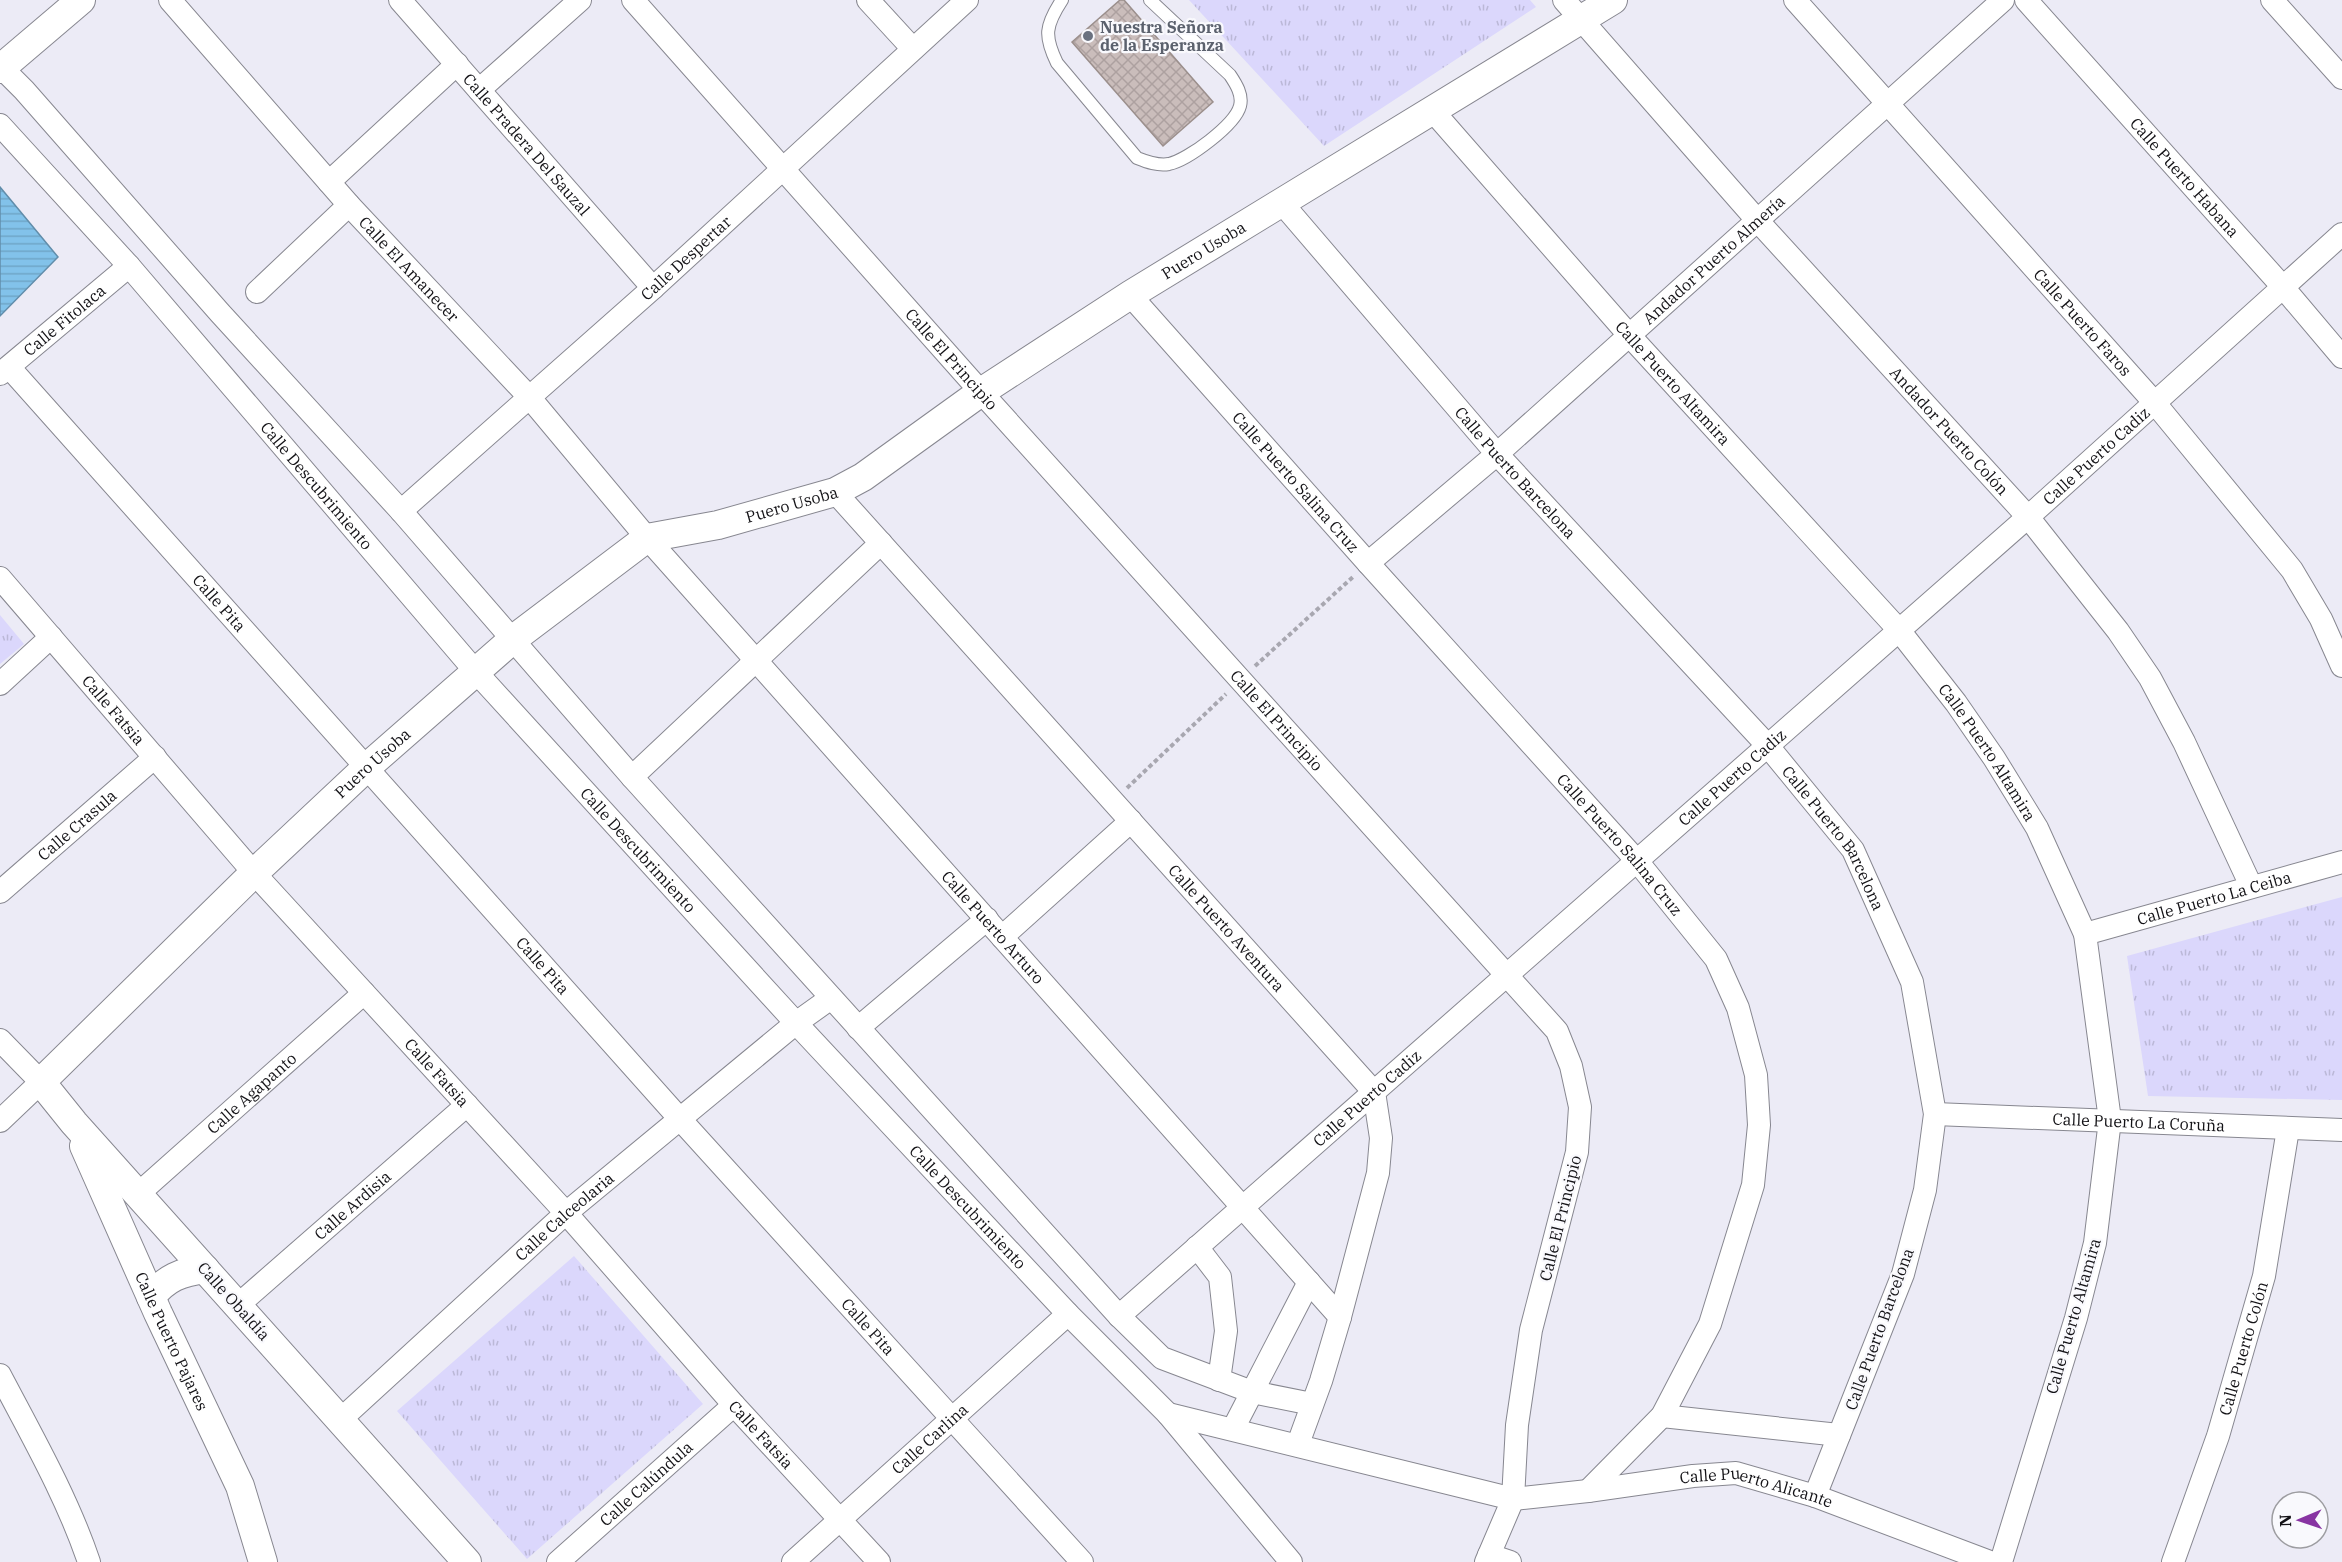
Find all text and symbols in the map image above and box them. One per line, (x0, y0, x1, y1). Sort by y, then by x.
place label: Nuestra Señora de la Esperanza (1100, 17, 1224, 55)
marker: Nuestra Señora de la Esperanza (1081, 29, 1095, 43)
street label: Calle Pradera Del Sauzal (459, 69, 595, 220)
street label: Calle Puerto Habana (2126, 113, 2244, 241)
street label: Andador Puerto Almería (1639, 191, 1789, 328)
street label: Calle Despertar (636, 211, 735, 304)
street label: Calle El Amanecer (355, 212, 463, 326)
street label: Puero Usoba (1158, 217, 1250, 283)
street label: Calle Puerto Faros (2030, 264, 2136, 380)
street label: Calle Fitolaca (19, 280, 110, 360)
street label: Calle El Principio (901, 304, 1002, 414)
street label: Calle Puerto Altamira (1611, 317, 1735, 449)
street label: Andador Puerto Colón (1886, 362, 2013, 499)
street label: Calle Puerto Barcelona (1451, 402, 1580, 543)
street label: Calle Puerto Cadiz (2039, 402, 2154, 509)
street label: Calle Puerto Salina Cruz (1228, 407, 1364, 556)
street label: Calle Descubrimiento (256, 417, 377, 554)
street label: Puero Usoba (743, 482, 841, 527)
street label: Calle Pita (188, 570, 250, 636)
street label: Calle El Principio (1226, 666, 1327, 775)
street label: Calle Fatsia (78, 671, 149, 749)
street label: Calle Puerto Altamira (1934, 679, 2040, 825)
street label: Puero Usoba (330, 723, 415, 802)
street label: Calle Puerto Cadiz (1674, 725, 1790, 830)
street label: Calle Puerto Barcelona (1778, 762, 1889, 914)
street label: Calle Puerto Salina Cruz (1553, 769, 1687, 919)
street label: Calle Descubrimiento (576, 783, 700, 917)
street label: Calle Crasula (33, 785, 121, 865)
street label: Calle Puerto Aventura (1164, 860, 1289, 996)
street label: Calle Puerto Arturo (938, 866, 1049, 988)
street label: Calle Puerto La Ceiba (2135, 867, 2294, 929)
street label: Calle Pita (512, 933, 574, 999)
street label: Calle Fatsia (401, 1034, 474, 1111)
street label: Calle Puerto Cadiz (1309, 1045, 1425, 1151)
street label: Calle Agapanto (203, 1048, 300, 1138)
street label: Calle Puerto La Coruña (2052, 1109, 2226, 1135)
street label: Calle Descubrimiento (905, 1141, 1031, 1273)
street label: Calle El Principio (1535, 1153, 1585, 1283)
street label: Calle Ardisia (310, 1166, 395, 1244)
street label: Calle Calceolaria (511, 1168, 618, 1265)
street label: Calle Puerto Altamira (2041, 1236, 2105, 1396)
street label: Calle Puerto Barcelona (1840, 1245, 1918, 1413)
street label: Calle Obaldía (193, 1257, 275, 1345)
street label: Calle Puerto Pajares (131, 1269, 213, 1414)
street label: Calle Puerto Colón (2214, 1279, 2272, 1418)
street label: Calle Pita (837, 1294, 899, 1359)
street label: Calle Fatsia (725, 1396, 798, 1473)
street label: Calle Carlina (887, 1399, 972, 1478)
street label: Calle Calúndula (595, 1437, 697, 1530)
street label: Calle Puerto Alicante (1678, 1463, 1836, 1512)
north arrow (2270, 1490, 2330, 1550)
text: N (2275, 1514, 2295, 1527)

